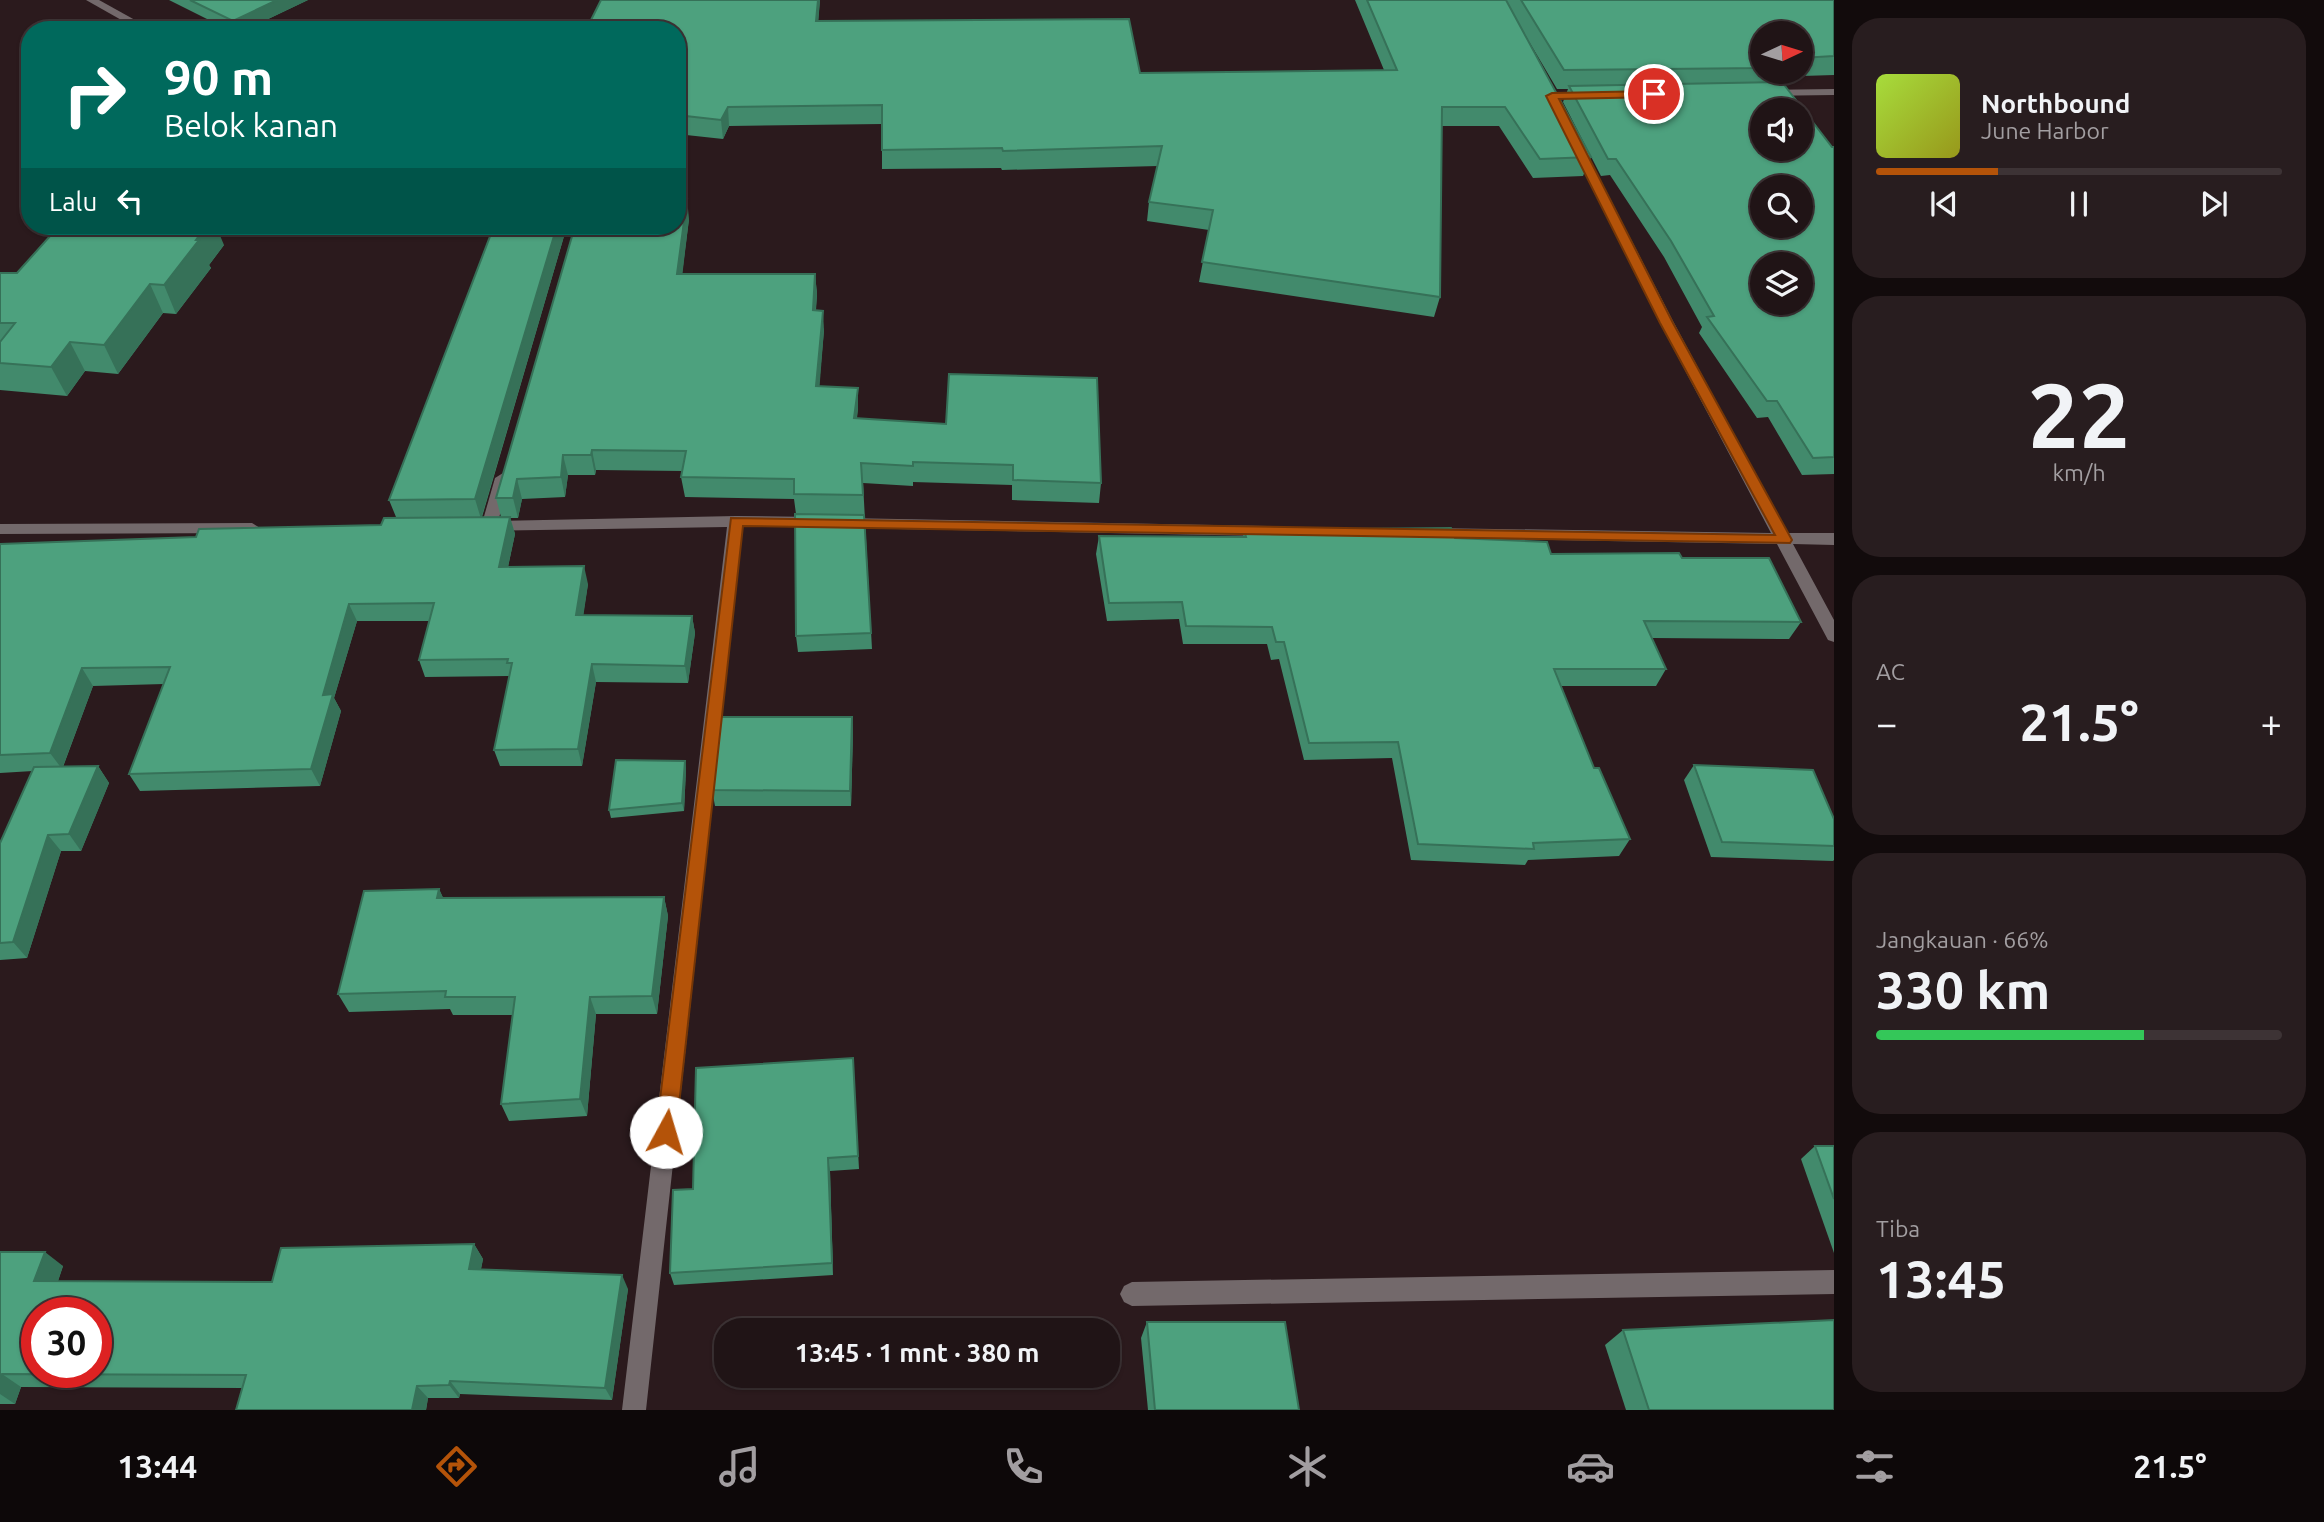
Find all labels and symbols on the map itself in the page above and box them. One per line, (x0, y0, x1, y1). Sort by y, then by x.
north arrow (1750, 21, 1813, 84)
pin (1624, 64, 1684, 124)
position arrow (629, 1095, 703, 1169)
speed limit sign: 30 (21, 1297, 112, 1388)

